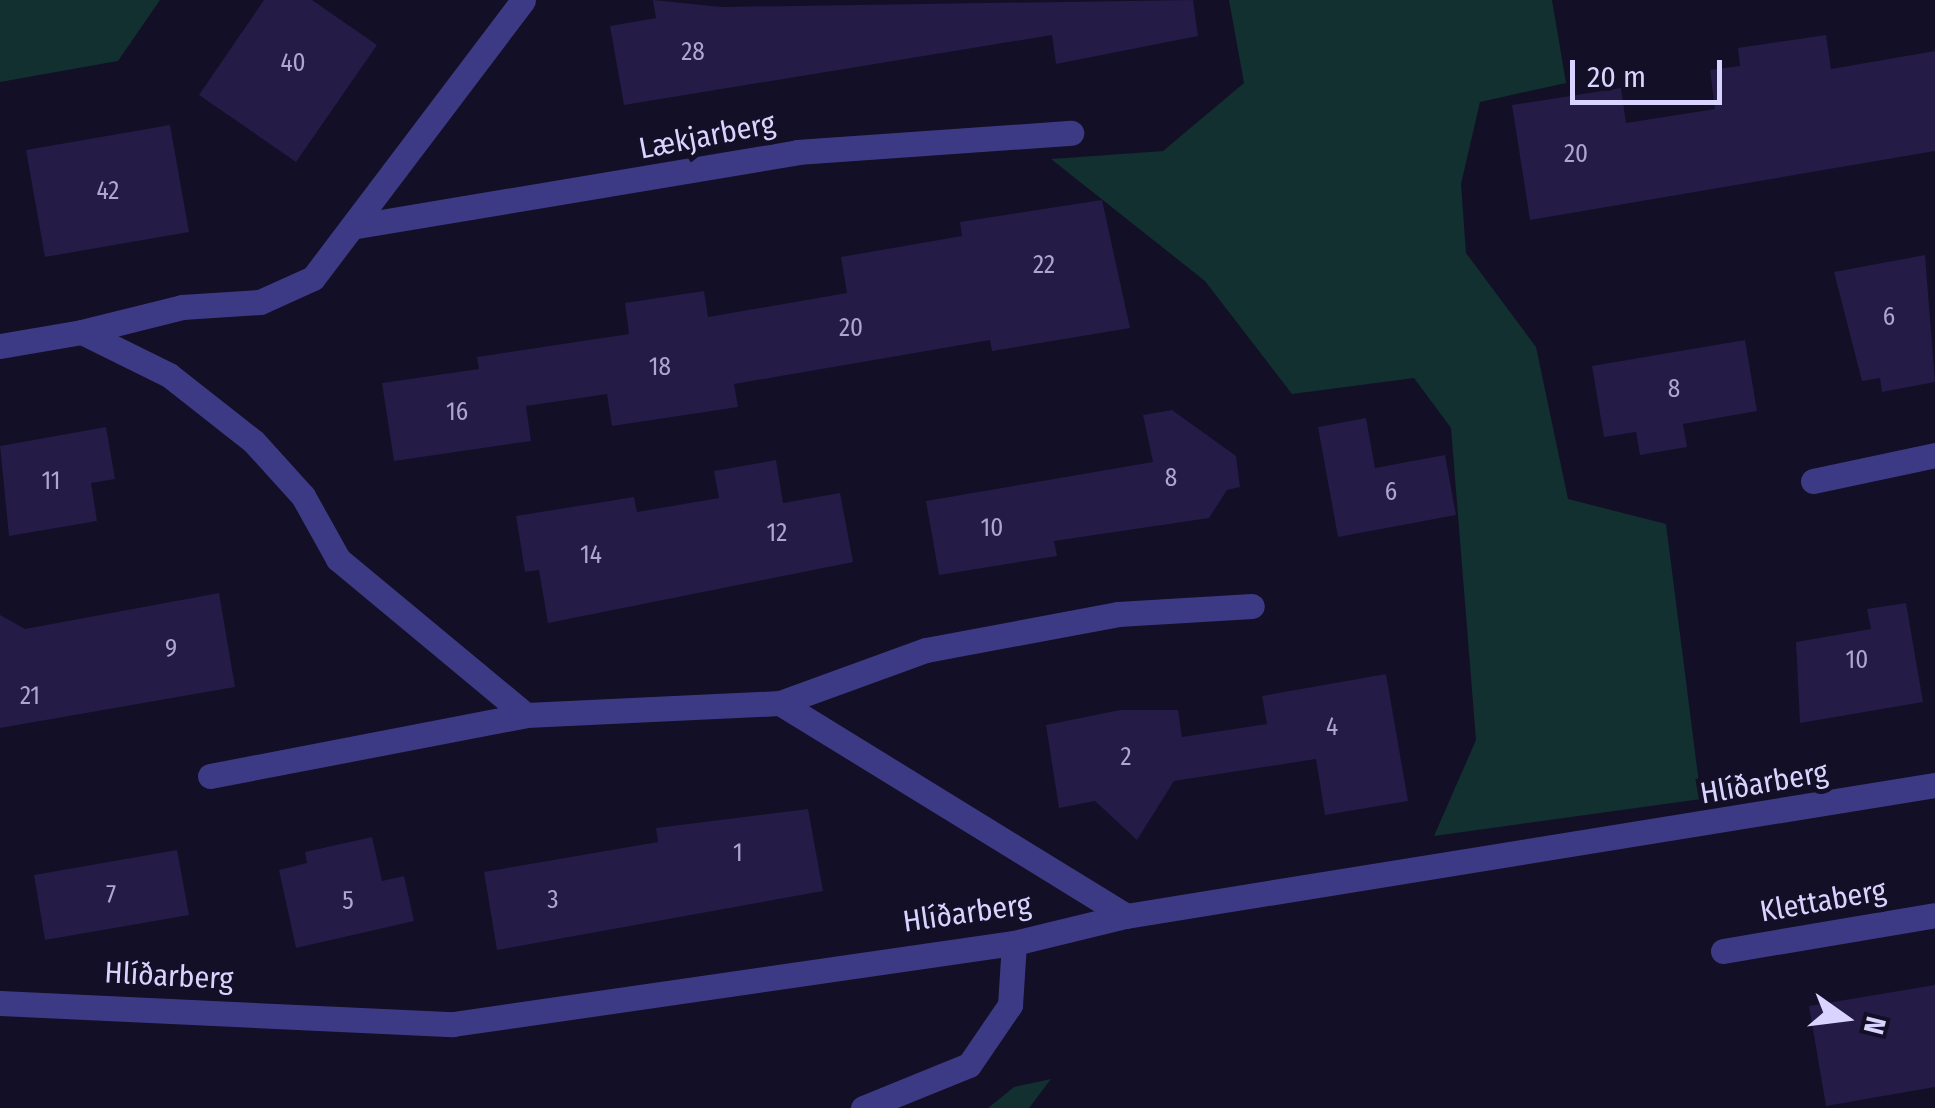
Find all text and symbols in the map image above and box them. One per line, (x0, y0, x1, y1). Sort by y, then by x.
house number: 28 (681, 37, 705, 67)
scale bar (1575, 40, 1728, 102)
house number: 40 (280, 48, 306, 78)
text: 20 m (1587, 59, 1646, 95)
street label: Lækjarberg (636, 105, 778, 167)
house number: 20 (1564, 139, 1588, 169)
house number: 42 (97, 176, 119, 206)
house number: 22 (1033, 250, 1055, 280)
house number: 6 (1883, 302, 1895, 332)
house number: 20 (839, 313, 863, 343)
house number: 18 (649, 352, 671, 382)
house number: 8 (1668, 374, 1680, 404)
house number: 16 (446, 397, 468, 427)
house number: 8 (1165, 463, 1177, 493)
house number: 11 (41, 466, 61, 496)
house number: 6 (1385, 477, 1397, 507)
house number: 10 (981, 513, 1003, 543)
house number: 12 (767, 518, 787, 548)
house number: 14 (580, 540, 602, 570)
house number: 9 (165, 634, 177, 664)
house number: 10 (1846, 645, 1868, 675)
house number: 21 (20, 681, 40, 711)
house number: 4 (1326, 712, 1338, 742)
house number: 2 (1120, 742, 1132, 772)
street label: Hlíðarberg (1697, 754, 1831, 812)
house number: 1 (733, 838, 743, 868)
street label: Klettaberg (1757, 872, 1889, 930)
house number: 7 (106, 880, 116, 910)
house number: 3 (547, 885, 559, 915)
house number: 5 (342, 886, 354, 916)
street label: Hlíðarberg (901, 886, 1033, 940)
street label: Hlíðarberg (104, 955, 234, 997)
north arrow (1795, 968, 1895, 1068)
text: N (1857, 1013, 1893, 1038)

